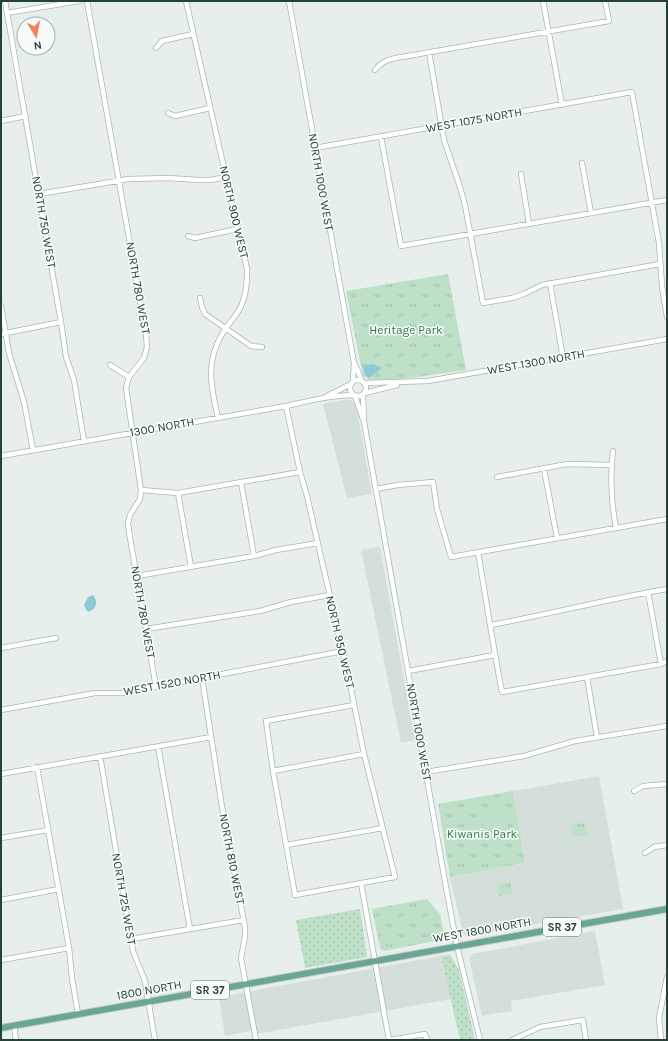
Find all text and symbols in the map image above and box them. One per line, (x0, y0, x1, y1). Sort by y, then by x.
north arrow (16, 16, 56, 56)
text: N (33, 38, 43, 52)
street label: WEST 1075 NORTH (425, 105, 523, 135)
street label: NORTH 1000 WEST (306, 132, 336, 232)
street label: NORTH 900 WEST (216, 164, 252, 260)
street label: NORTH 750 WEST (29, 175, 59, 269)
street label: NORTH 780 WEST (123, 241, 153, 335)
park label: Heritage Park (369, 323, 443, 337)
street label: WEST 1300 NORTH (486, 347, 586, 377)
street label: 1300 NORTH (129, 414, 195, 440)
street label: NORTH 780 WEST (128, 565, 158, 659)
street label: NORTH 950 WEST (323, 594, 357, 690)
street label: WEST 1520 NORTH (122, 668, 222, 698)
street label: NORTH 1000 WEST (404, 682, 434, 782)
street label: NORTH 810 WEST (216, 812, 248, 906)
park label: Kiwanis Park (447, 827, 517, 841)
street label: NORTH 725 WEST (109, 852, 139, 946)
street label: WEST 1800 NORTH (432, 914, 532, 946)
road number: SR 37 (543, 918, 581, 936)
street label: 1800 NORTH (115, 977, 183, 1003)
road number: SR 37 (191, 981, 229, 999)

